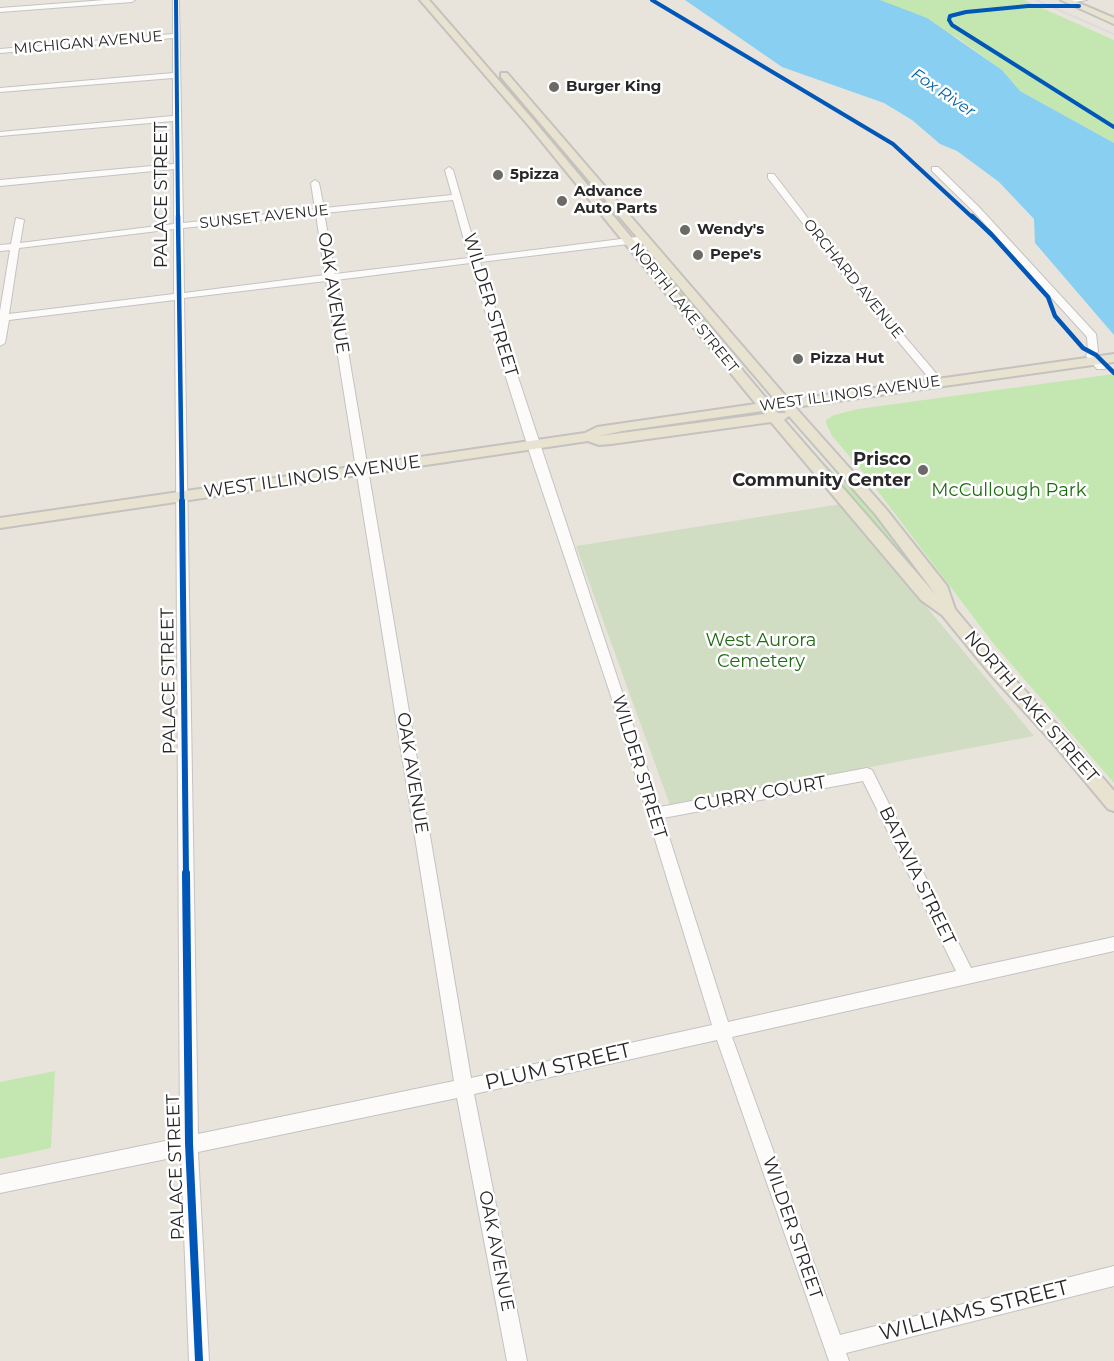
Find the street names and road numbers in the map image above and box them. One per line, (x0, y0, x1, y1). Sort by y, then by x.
street label: MICHIGAN AVENUE (13, 28, 163, 58)
street label: PALACE STREET (151, 122, 173, 268)
street label: SUNSET AVENUE (199, 201, 329, 233)
street label: ORCHARD AVENUE (799, 216, 907, 342)
street label: OAK AVENUE (313, 231, 353, 355)
street label: WILDER STREET (458, 231, 522, 379)
street label: NORTH LAKE STREET (626, 240, 742, 376)
street label: WEST ILLINOIS AVENUE (759, 372, 941, 416)
street label: WEST ILLINOIS AVENUE (202, 451, 422, 503)
street label: PALACE STREET (157, 608, 181, 754)
street label: NORTH LAKE STREET (959, 627, 1103, 787)
street label: WILDER STREET (607, 693, 671, 841)
street label: OAK AVENUE (392, 711, 432, 835)
street label: CURRY COURT (692, 772, 828, 816)
street label: BATAVIA STREET (874, 803, 960, 949)
street label: PLUM STREET (482, 1038, 634, 1096)
street label: PALACE STREET (163, 1093, 189, 1241)
street label: WILDER STREET (758, 1154, 826, 1302)
street label: OAK AVENUE (474, 1189, 518, 1313)
street label: WILLIAMS STREET (877, 1275, 1071, 1347)

